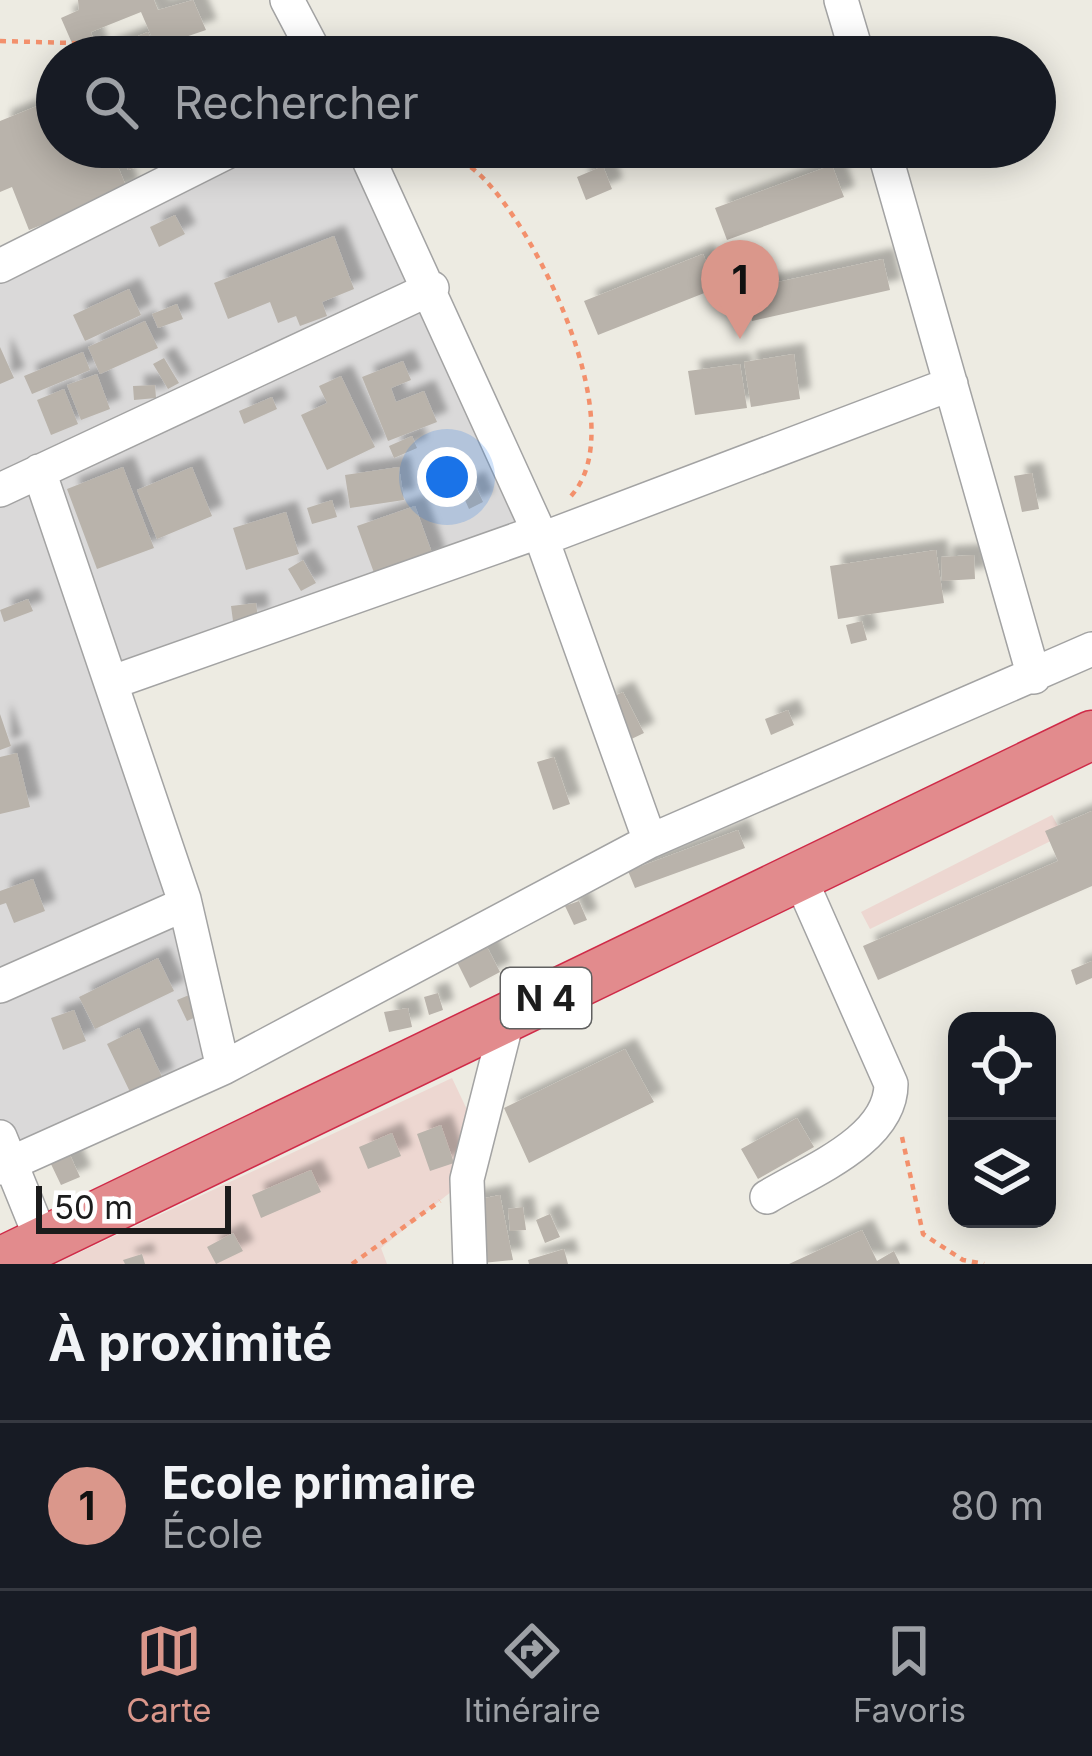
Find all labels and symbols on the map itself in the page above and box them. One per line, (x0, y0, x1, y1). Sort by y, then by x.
pin: 1 (701, 240, 779, 339)
your location (417, 447, 477, 507)
road number: N 4 (501, 968, 591, 1028)
scale bar (36, 1180, 231, 1233)

